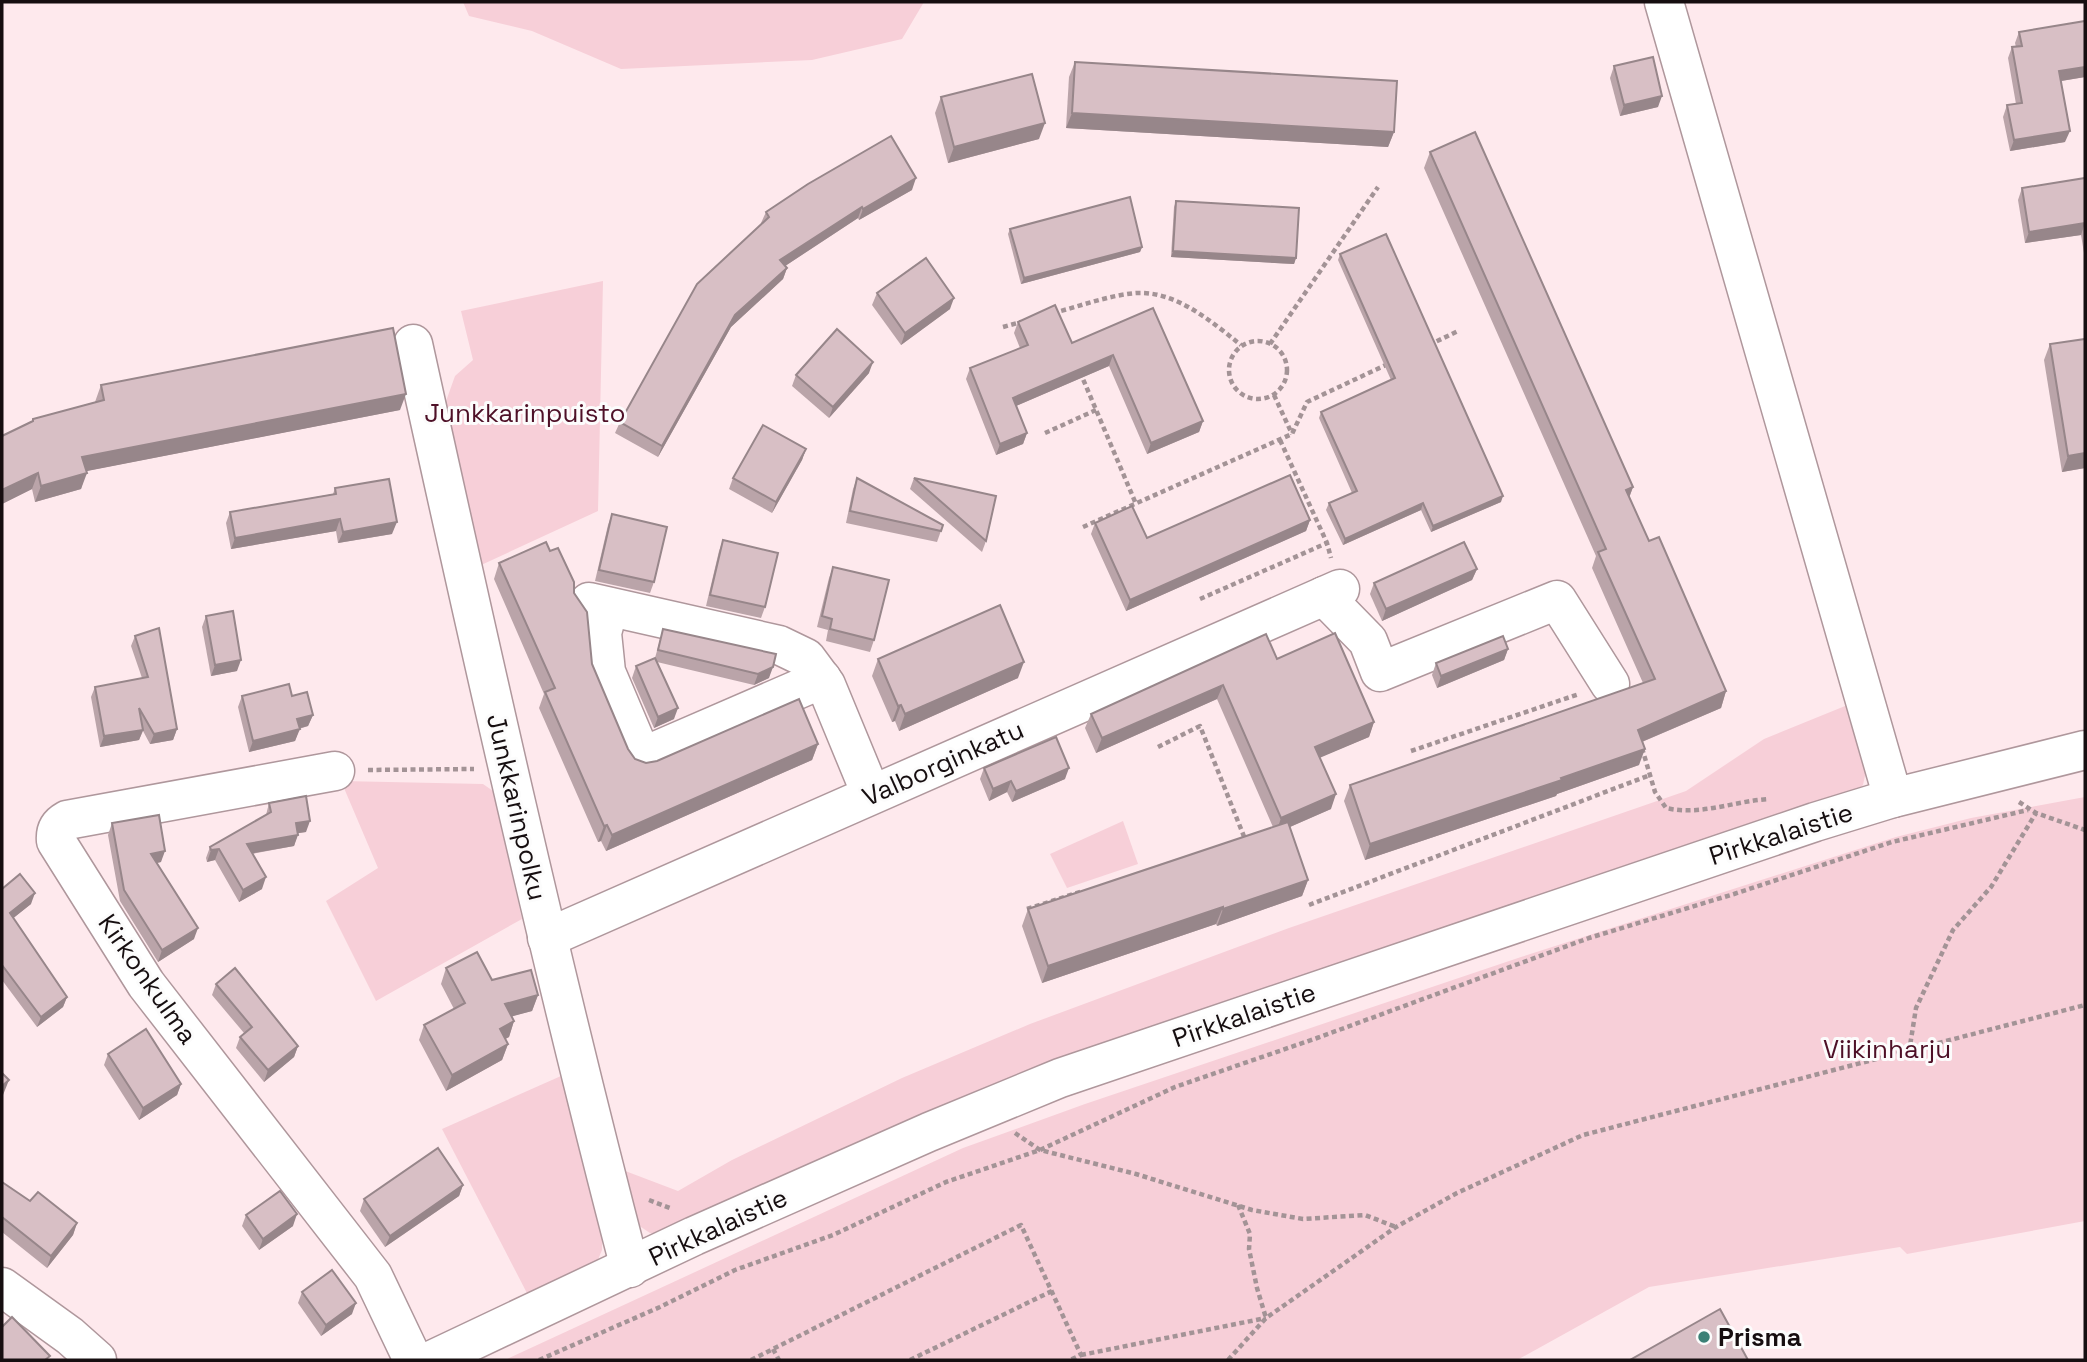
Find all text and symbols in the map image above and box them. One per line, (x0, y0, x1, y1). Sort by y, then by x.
park label: Junkkarinpuisto (424, 396, 626, 430)
street label: Junkkarinpolku (479, 710, 555, 904)
street label: Valborginkatu (857, 712, 1029, 814)
street label: Pirkkalaistie (1705, 795, 1857, 873)
street label: Kirkonkulma (91, 907, 205, 1051)
street label: Pirkkalaistie (1168, 975, 1320, 1055)
park label: Viikinharju (1823, 1032, 1951, 1066)
street label: Pirkkalaistie (643, 1180, 793, 1274)
place label: Prisma (1718, 1320, 1802, 1354)
marker: Prisma (1696, 1329, 1712, 1345)

